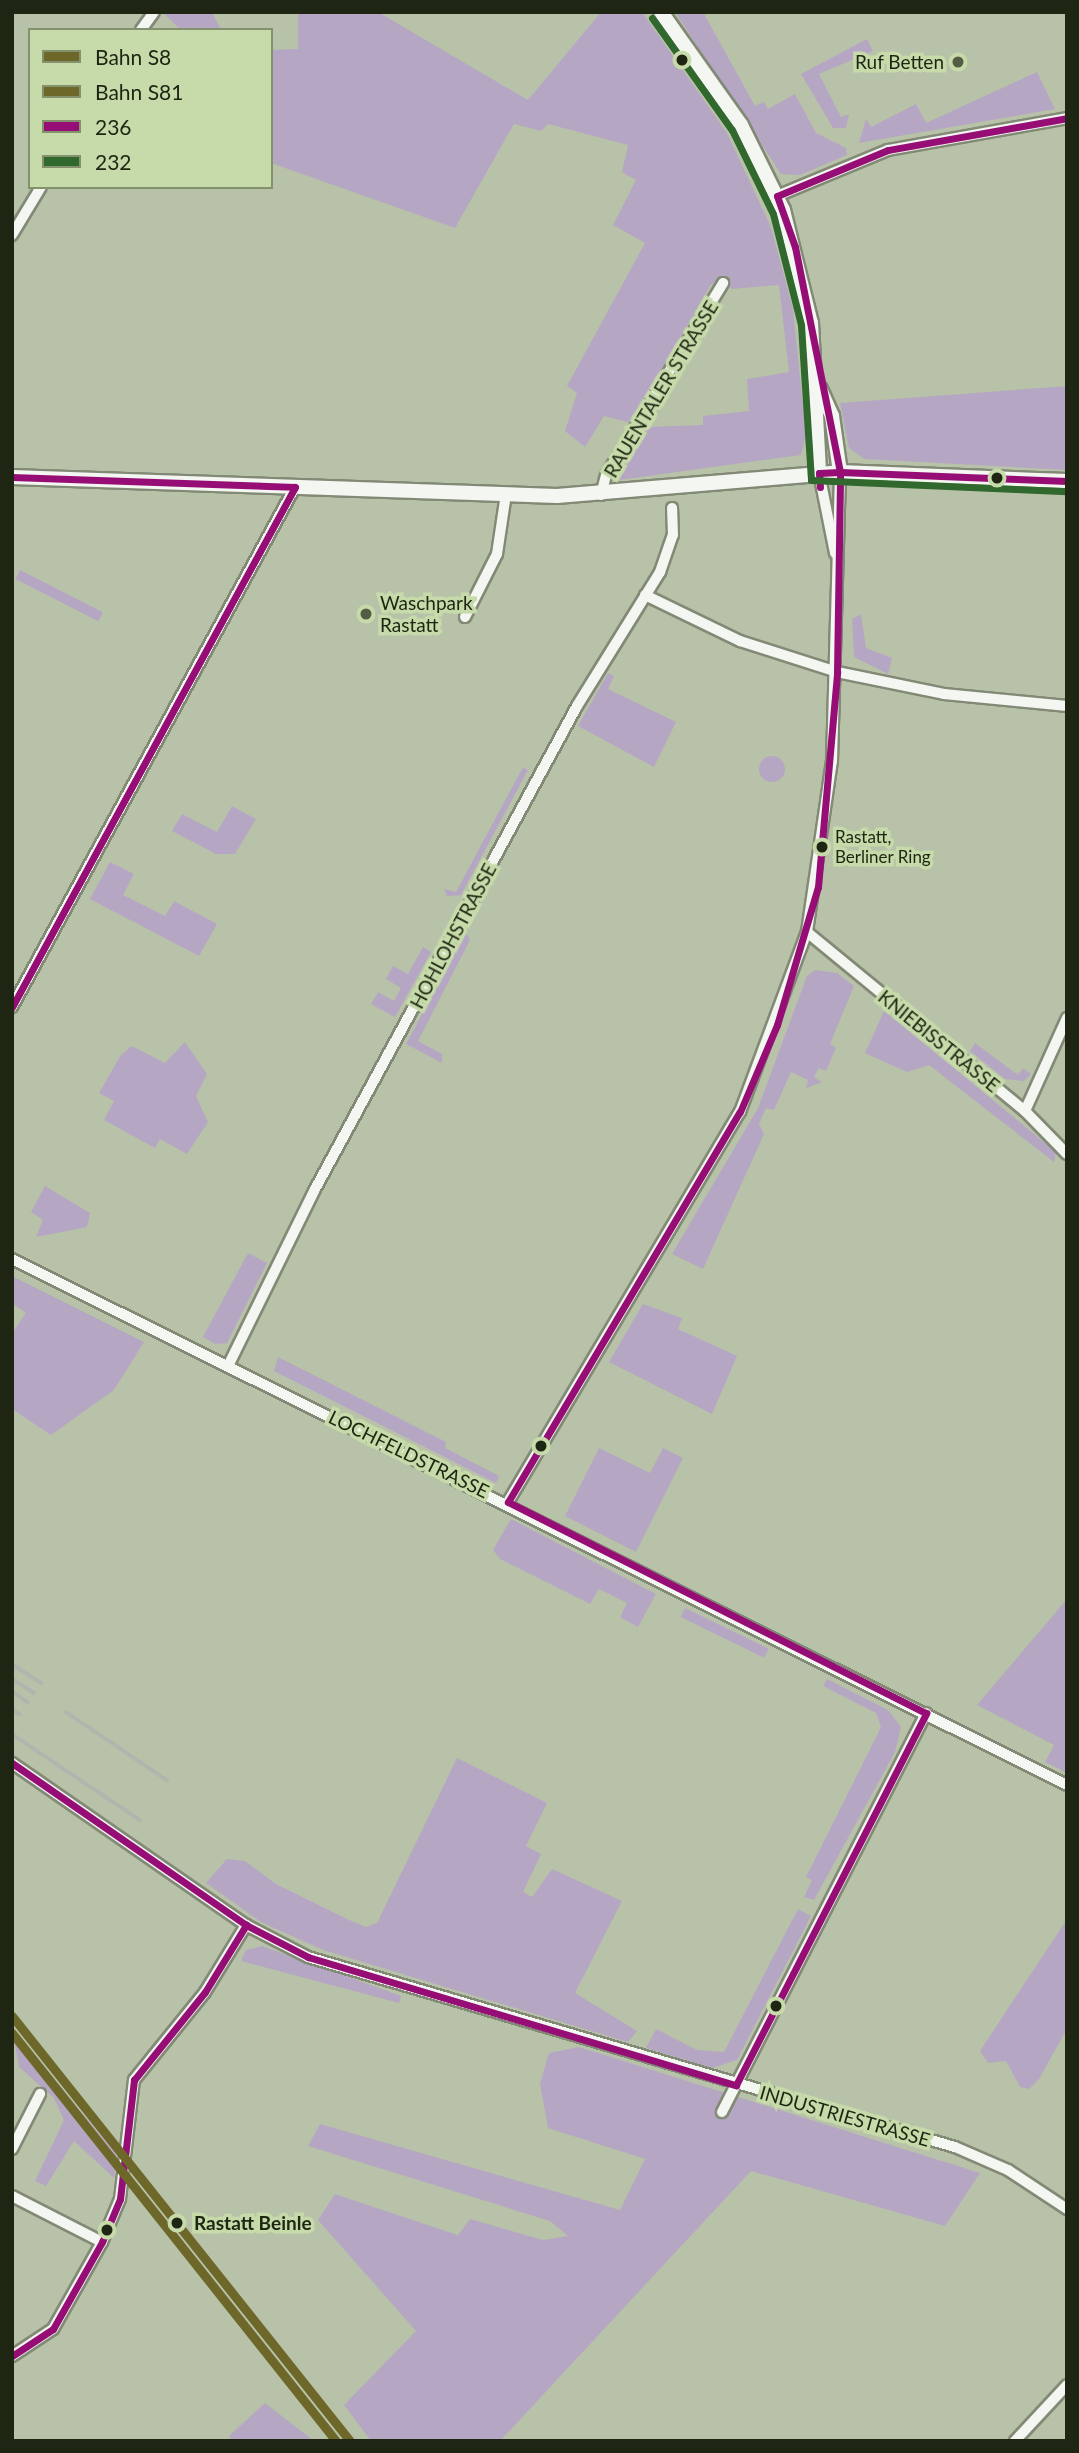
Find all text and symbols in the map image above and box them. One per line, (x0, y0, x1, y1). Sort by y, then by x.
legend (28, 28, 273, 189)
text: Bahn S8 (95, 44, 171, 69)
place label: Ruf Betten (855, 51, 944, 73)
unlabelled marker (675, 53, 689, 67)
marker: Ruf Betten (950, 54, 966, 70)
text: Bahn S81 (95, 79, 183, 104)
text: 236 (95, 114, 132, 139)
text: 232 (95, 149, 132, 174)
street label: RAUENTALER STRASSE (599, 297, 723, 481)
unlabelled marker (990, 471, 1004, 485)
place label: Waschpark Rastatt (380, 592, 473, 636)
marker: Waschpark Rastatt (358, 606, 374, 622)
place label: Rastatt, Berliner Ring (835, 827, 931, 867)
marker: Rastatt, Berliner Ring (815, 840, 829, 854)
street label: HOHLOHSTRASSE (405, 860, 501, 1012)
street label: KNIEBISSTRASSE (874, 985, 1004, 1097)
street label: LOCHFELDSTRASSE (325, 1405, 493, 1503)
unlabelled marker (534, 1439, 548, 1453)
unlabelled marker (769, 1999, 783, 2013)
street label: INDUSTRIESTRASSE (757, 2081, 933, 2151)
marker: Rastatt Beinle (166, 2212, 188, 2234)
place label: Rastatt Beinle (194, 2212, 312, 2234)
unlabelled marker (100, 2223, 114, 2237)

